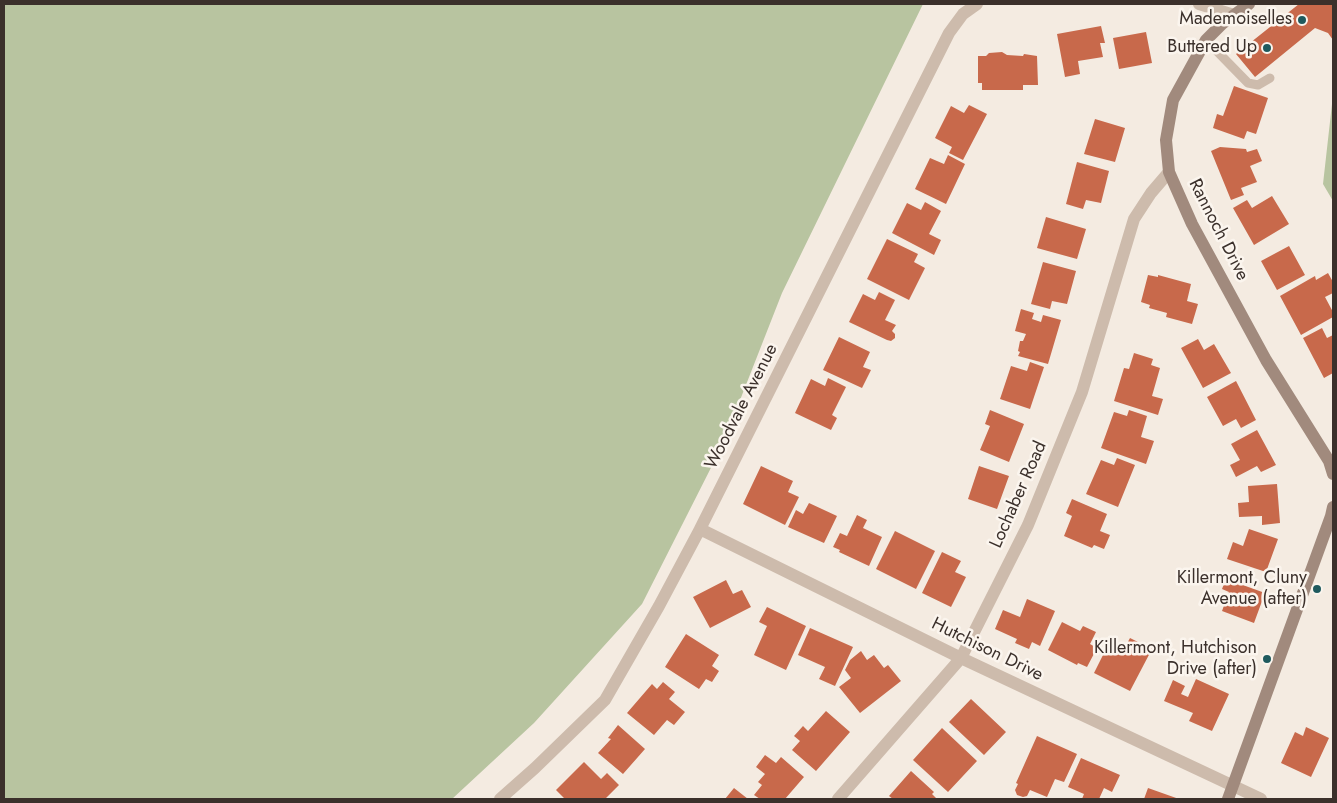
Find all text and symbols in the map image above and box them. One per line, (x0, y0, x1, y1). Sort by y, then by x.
place label: Mademoiselles (1179, 9, 1292, 31)
marker: Mademoiselles (1296, 14, 1308, 26)
place label: Buttered Up (1167, 37, 1257, 59)
marker: Buttered Up (1261, 42, 1273, 54)
street label: Rannoch Drive (1183, 176, 1253, 284)
street label: Woodvale Avenue (701, 341, 783, 473)
street label: Lochaber Road (986, 438, 1052, 552)
place label: Killermont, Cluny Avenue (after) (1177, 568, 1307, 610)
marker: Killermont, Cluny Avenue (after) (1311, 583, 1323, 595)
street label: Hutchison Drive (928, 614, 1046, 686)
place label: Killermont, Hutchison Drive (after) (1094, 638, 1257, 681)
marker: Killermont, Hutchison Drive (after) (1261, 653, 1273, 665)

